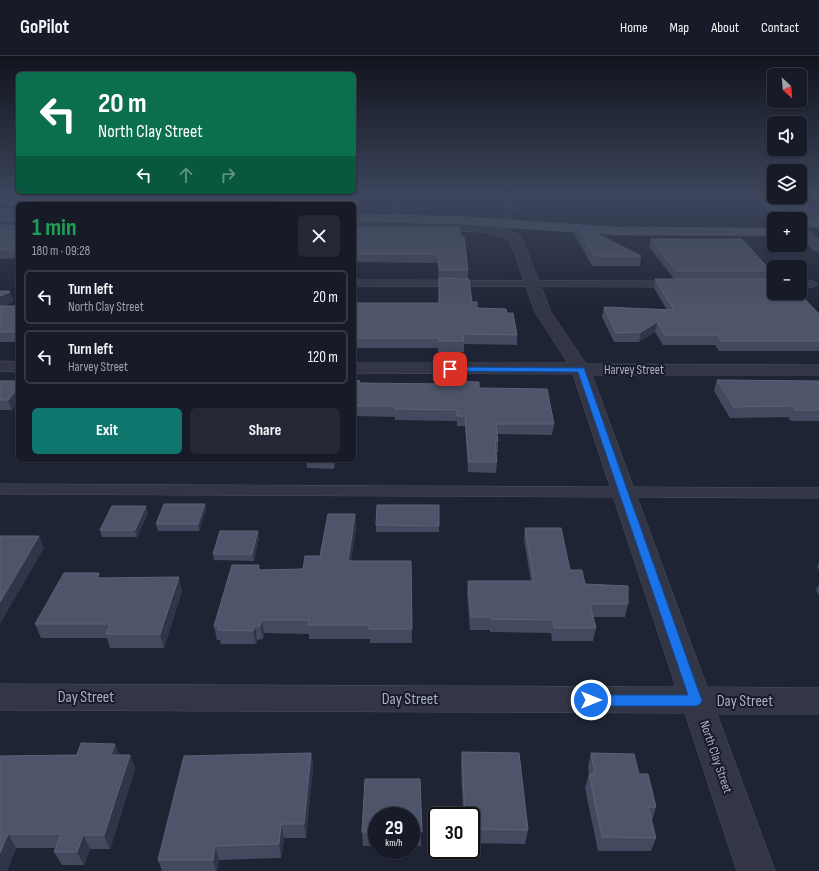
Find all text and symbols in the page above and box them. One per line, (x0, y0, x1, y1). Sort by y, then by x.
text: GoPilot (20, 16, 69, 39)
text: Home (620, 19, 648, 36)
text: Map (670, 19, 689, 36)
text: About (711, 19, 739, 36)
text: Contact (761, 19, 799, 36)
north arrow (767, 68, 807, 108)
map controls (767, 68, 807, 300)
text: 20 m (98, 87, 147, 120)
icon: left (32, 88, 84, 140)
button: sound (767, 116, 807, 156)
text: North Clay Street (98, 121, 203, 142)
icon: left (133, 164, 155, 186)
icon: ahead (175, 164, 197, 186)
icon: right (217, 164, 239, 186)
button: layers (767, 164, 807, 204)
button: + (767, 212, 807, 252)
text: 1 min (32, 213, 77, 242)
button: close (298, 215, 340, 257)
text: 180 m · 09:28 (32, 243, 90, 259)
button: − (767, 260, 807, 300)
text: Turn left (68, 280, 113, 299)
icon: left (34, 286, 56, 308)
text: 20 m (313, 288, 338, 307)
text: North Clay Street (68, 299, 144, 315)
text: Turn left (68, 340, 113, 359)
icon: left (34, 346, 56, 368)
text: 120 m (308, 348, 338, 367)
pin (433, 352, 467, 386)
icon: arrive (439, 358, 461, 380)
text: Harvey Street (68, 359, 128, 375)
street label: Harvey Street (604, 362, 664, 378)
button: Exit (32, 408, 182, 454)
button: Share (190, 408, 340, 454)
position arrow (570, 679, 612, 721)
street label: Day Street (58, 688, 114, 707)
street label: Day Street (382, 690, 438, 709)
street label: Day Street (717, 692, 773, 711)
street label: North Clay Street (696, 719, 736, 795)
speed limit sign: 30 (428, 807, 480, 859)
text: 29 (385, 816, 403, 840)
text: km/h (385, 837, 403, 849)

